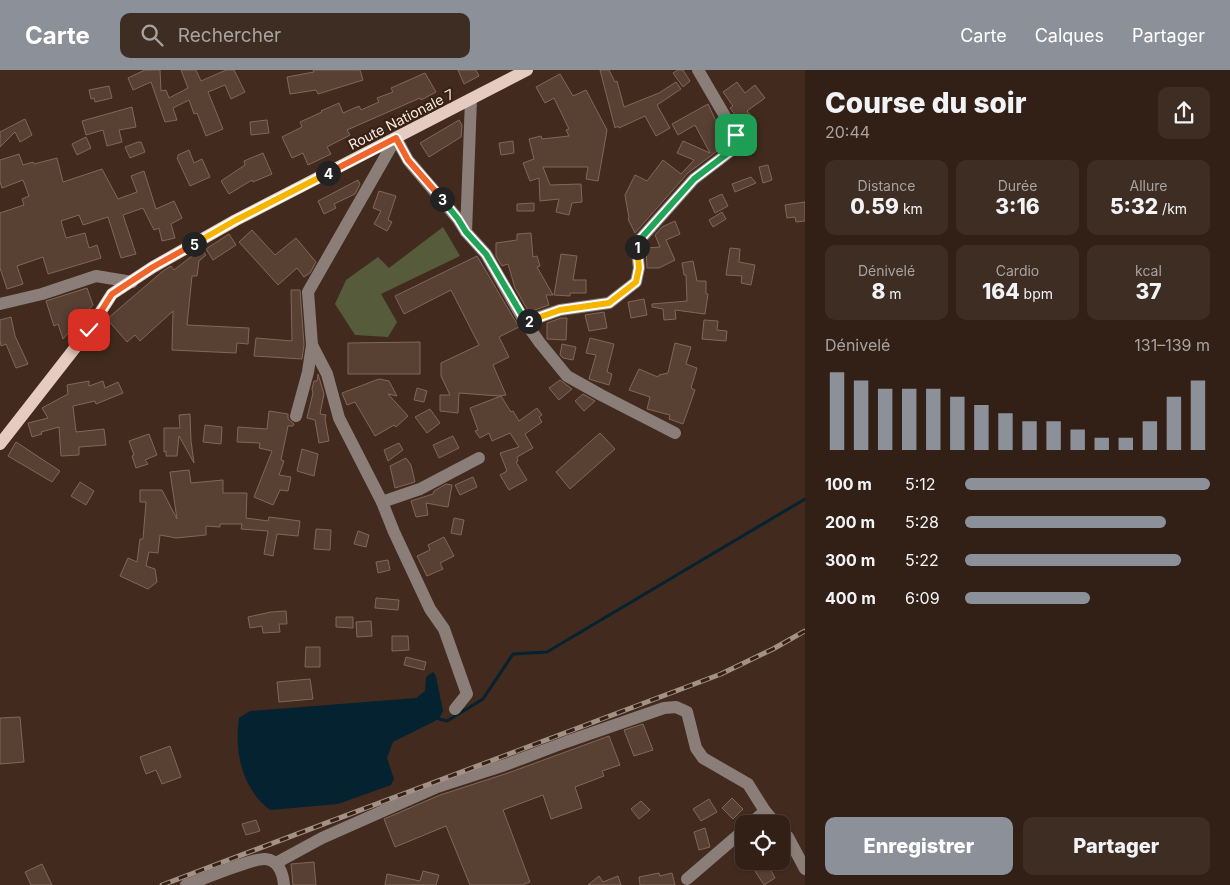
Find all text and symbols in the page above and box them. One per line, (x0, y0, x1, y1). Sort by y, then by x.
search box (120, 13, 470, 58)
text: Carte (25, 21, 90, 50)
icon: search (138, 21, 166, 49)
text: Rechercher (178, 24, 281, 47)
text: Carte (960, 25, 1007, 46)
text: Calques (1035, 25, 1104, 46)
text: Partager (1132, 25, 1205, 46)
street label: Route Nationale 7 (345, 85, 457, 153)
text: Course du soir (825, 86, 1027, 120)
button: share (1158, 87, 1210, 139)
pin (715, 114, 757, 156)
icon: arrive (722, 121, 750, 149)
text: 20:44 (825, 122, 870, 142)
pin: 4 (316, 160, 340, 186)
text: 4 (324, 165, 333, 182)
text: Distance (858, 177, 915, 194)
text: Durée (998, 177, 1037, 194)
text: Allure (1130, 177, 1167, 194)
pin: 3 (430, 186, 454, 212)
text: 3 (438, 191, 447, 208)
text: 0.59 (850, 194, 899, 219)
text: 3:16 (995, 194, 1040, 219)
text: 5:32 (1110, 194, 1158, 219)
text: km (899, 200, 923, 217)
text: /km (1158, 200, 1187, 217)
pin: 5 (182, 232, 206, 256)
pin: 1 (624, 234, 650, 260)
text: 5 (190, 236, 199, 253)
text: 1 (634, 239, 641, 256)
text: Dénivelé (858, 262, 915, 279)
text: Cardio (996, 262, 1039, 279)
text: kcal (1135, 262, 1162, 279)
text: 8 (871, 279, 885, 304)
text: 164 (982, 279, 1020, 304)
text: 37 (1135, 279, 1162, 304)
text: m (885, 285, 902, 302)
text: bpm (1020, 285, 1053, 302)
pin: 2 (516, 308, 542, 334)
pin (68, 309, 110, 351)
text: 2 (525, 313, 534, 330)
icon: check (75, 316, 103, 344)
text: Dénivelé (825, 335, 890, 355)
text: 131–139 m (1134, 335, 1210, 355)
text: 100 m (825, 474, 872, 494)
text: 5:12 (905, 474, 936, 494)
text: 200 m (825, 512, 875, 532)
text: 5:28 (905, 512, 939, 532)
text: 300 m (825, 550, 875, 570)
text: 5:22 (905, 550, 939, 570)
text: 400 m (825, 588, 876, 608)
text: 6:09 (905, 588, 940, 608)
map controls (735, 815, 790, 870)
button: locate (735, 815, 790, 870)
button: Enregistrer (825, 817, 1013, 875)
button: Partager (1023, 817, 1210, 875)

